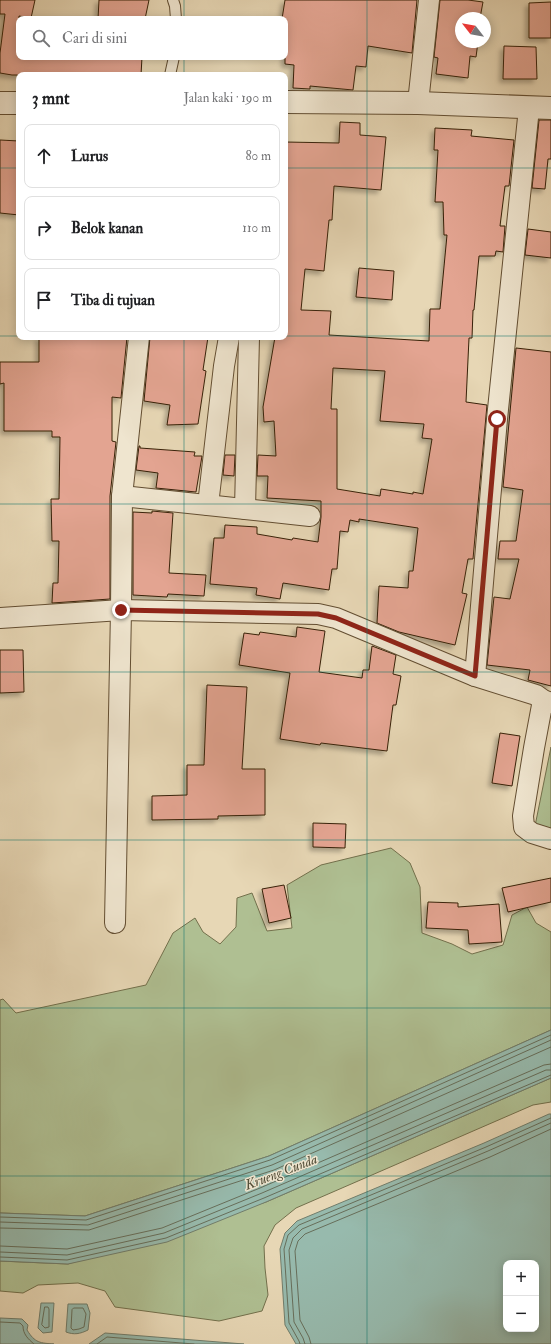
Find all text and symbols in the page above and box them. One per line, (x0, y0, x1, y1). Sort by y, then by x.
north arrow (455, 12, 491, 48)
search box (16, 16, 288, 60)
icon: search (30, 27, 52, 49)
text: Cari di sini (62, 29, 127, 48)
text: 3 mnt (32, 88, 69, 109)
text: Jalan kaki · 190 m (184, 90, 272, 106)
icon: ahead (33, 145, 55, 167)
text: Lurus (71, 147, 108, 166)
text: 80 m (245, 148, 271, 164)
icon: right (33, 217, 55, 239)
text: Belok kanan (71, 219, 143, 238)
text: 110 m (242, 220, 271, 236)
icon: arrive (33, 289, 55, 311)
text: Tiba di tujuan (71, 291, 155, 310)
route start (488, 410, 506, 428)
route end (112, 601, 130, 619)
water label: Krueng Cunda (241, 1150, 320, 1194)
map controls (503, 1260, 539, 1332)
button: + (503, 1260, 539, 1296)
button: − (503, 1296, 539, 1332)

